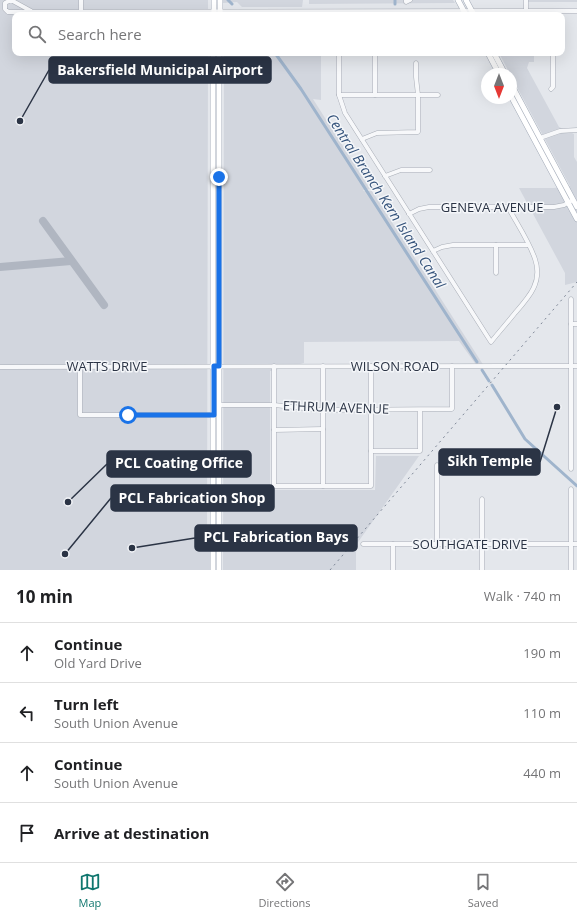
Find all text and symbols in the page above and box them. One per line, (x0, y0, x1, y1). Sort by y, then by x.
search box (12, 12, 565, 56)
icon: search (26, 23, 48, 45)
text: Search here (58, 24, 142, 44)
callout: Bakersfield Municipal Airport (49, 57, 271, 83)
text: Bakersfield Municipal Airport (57, 60, 263, 79)
north arrow (481, 68, 517, 104)
water label: Central Branch Kern Island Canal (323, 109, 451, 292)
route end (210, 168, 228, 186)
street label: GENEVA AVENUE (441, 198, 543, 216)
street label: WATTS DRIVE (66, 357, 148, 375)
street label: WILSON ROAD (351, 357, 439, 375)
street label: ETHRUM AVENUE (283, 396, 389, 418)
route start (119, 406, 137, 424)
callout: Sikh Temple (439, 449, 540, 475)
callout: PCL Coating Office (107, 451, 251, 477)
text: Sikh Temple (447, 451, 533, 470)
text: PCL Coating Office (115, 453, 243, 472)
callout: PCL Fabrication Shop (111, 485, 274, 511)
text: PCL Fabrication Shop (119, 488, 266, 507)
callout: PCL Fabrication Bays (195, 525, 357, 551)
text: PCL Fabrication Bays (203, 527, 349, 546)
street label: SOUTHGATE DRIVE (413, 535, 527, 553)
text: 10 min (16, 585, 73, 608)
text: Walk · 740 m (484, 587, 561, 605)
text: Continue (54, 634, 122, 654)
icon: ahead (16, 642, 38, 664)
text: 190 m (523, 644, 561, 662)
text: Old Yard Drive (54, 654, 142, 672)
text: Turn left (54, 694, 119, 714)
icon: left (16, 702, 38, 724)
text: 110 m (523, 704, 561, 722)
text: South Union Avenue (54, 714, 178, 732)
text: Continue (54, 754, 122, 774)
icon: ahead (16, 762, 38, 784)
text: 440 m (523, 764, 561, 782)
text: South Union Avenue (54, 774, 178, 792)
icon: arrive (16, 822, 38, 844)
text: Arrive at destination (54, 823, 209, 843)
tab: Map (79, 871, 101, 910)
tab: Directions (259, 871, 311, 910)
tab: Saved (468, 871, 498, 910)

